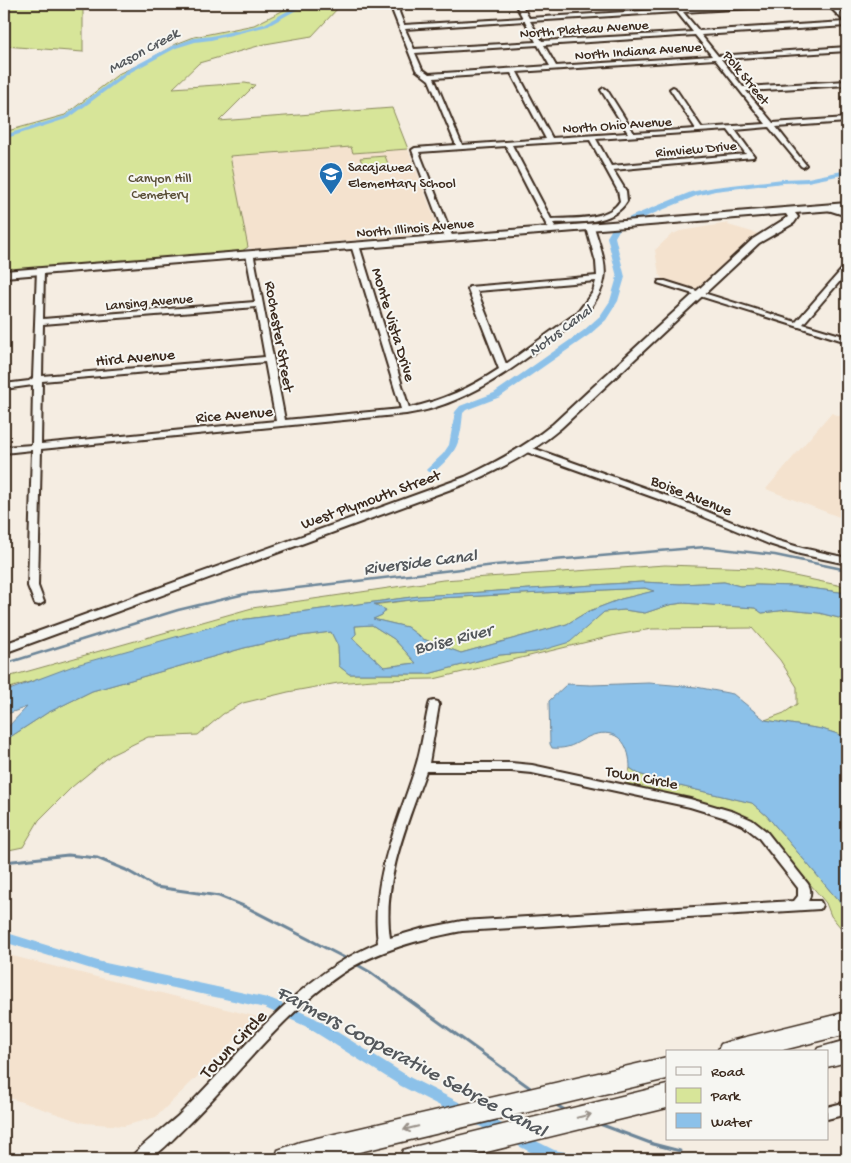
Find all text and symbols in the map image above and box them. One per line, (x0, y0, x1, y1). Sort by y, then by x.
street label: North Plateau Avenue (519, 17, 650, 43)
water label: Mason Creek (105, 24, 184, 79)
street label: North Indiana Avenue (574, 40, 703, 65)
street label: Polk Street (717, 47, 773, 110)
street label: North Ohio Avenue (562, 114, 673, 139)
street label: Rimview Drive (655, 138, 738, 163)
place label: Sacajawea Elementary School (348, 160, 456, 193)
school or university icon: Sacajawea Elementary School (318, 161, 344, 195)
park label: Canyon Hill Cemetery (128, 171, 192, 204)
street label: North Illinois Avenue (356, 216, 475, 243)
street label: Monte Vista Drive (365, 266, 418, 385)
street label: Rochester Street (258, 280, 297, 395)
street label: Lansing Avenue (105, 291, 194, 316)
water label: Notus Canal (526, 301, 598, 361)
street label: Hird Avenue (95, 346, 176, 372)
street label: Rice Avenue (195, 404, 274, 429)
street label: West Plymouth Street (299, 467, 445, 535)
street label: Boise Avenue (646, 472, 735, 522)
water label: Riverside Canal (363, 546, 479, 581)
water label: Boise River (412, 620, 498, 660)
street label: Town Circle (603, 763, 680, 796)
water label: Farmers Cooperative Sebree Canal (271, 981, 551, 1146)
street label: Town Circle (195, 1006, 273, 1085)
legend (666, 1050, 828, 1140)
text: Road (711, 1064, 745, 1082)
text: Park (710, 1088, 741, 1106)
one-way arrow (576, 1111, 592, 1120)
text: Water (711, 1114, 753, 1132)
one-way arrow (403, 1124, 419, 1133)

